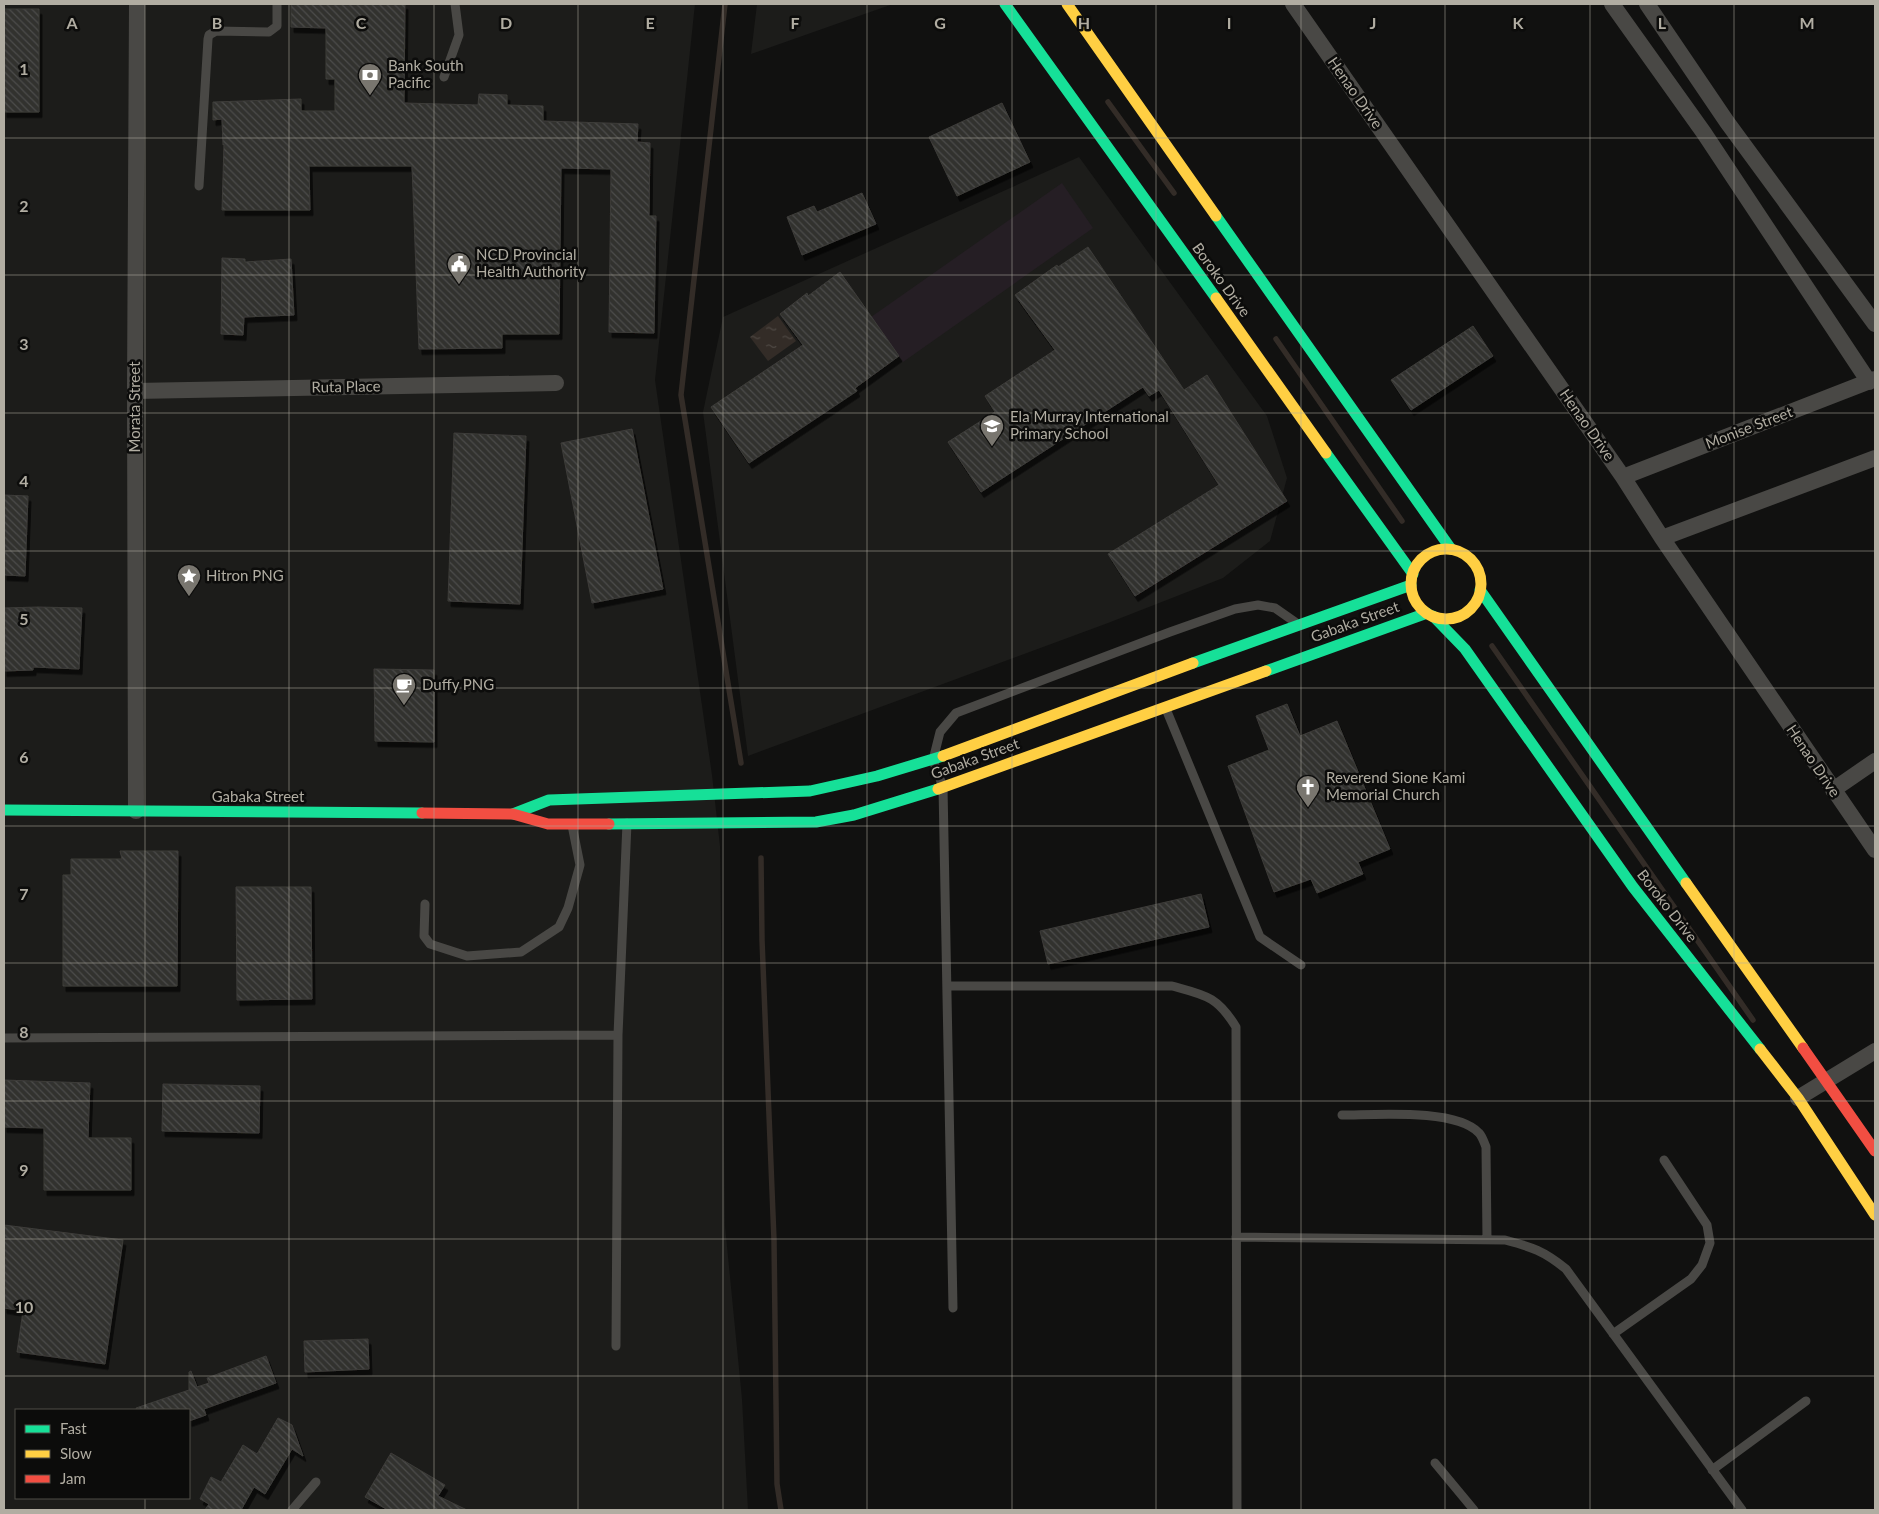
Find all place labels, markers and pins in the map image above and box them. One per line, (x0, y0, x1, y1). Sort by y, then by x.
place label: Bank South Pacific (388, 56, 464, 91)
bank icon: Bank South Pacific (357, 62, 383, 96)
place label: NCD Provincial Health Authority (476, 245, 586, 280)
public building icon: NCD Provincial Health Authority (446, 251, 472, 285)
place label: Ela Murray International Primary School (1010, 407, 1169, 442)
school or university icon: Ela Murray International Primary School (979, 413, 1005, 447)
place icon: Hitron PNG (176, 563, 202, 597)
place label: Hitron PNG (206, 566, 284, 584)
cafe icon: Duffy PNG (391, 672, 417, 706)
place label: Duffy PNG (422, 675, 494, 693)
place label: Reverend Sione Kami Memorial Church (1326, 768, 1465, 803)
church icon: Reverend Sione Kami Memorial Church (1295, 774, 1321, 808)

